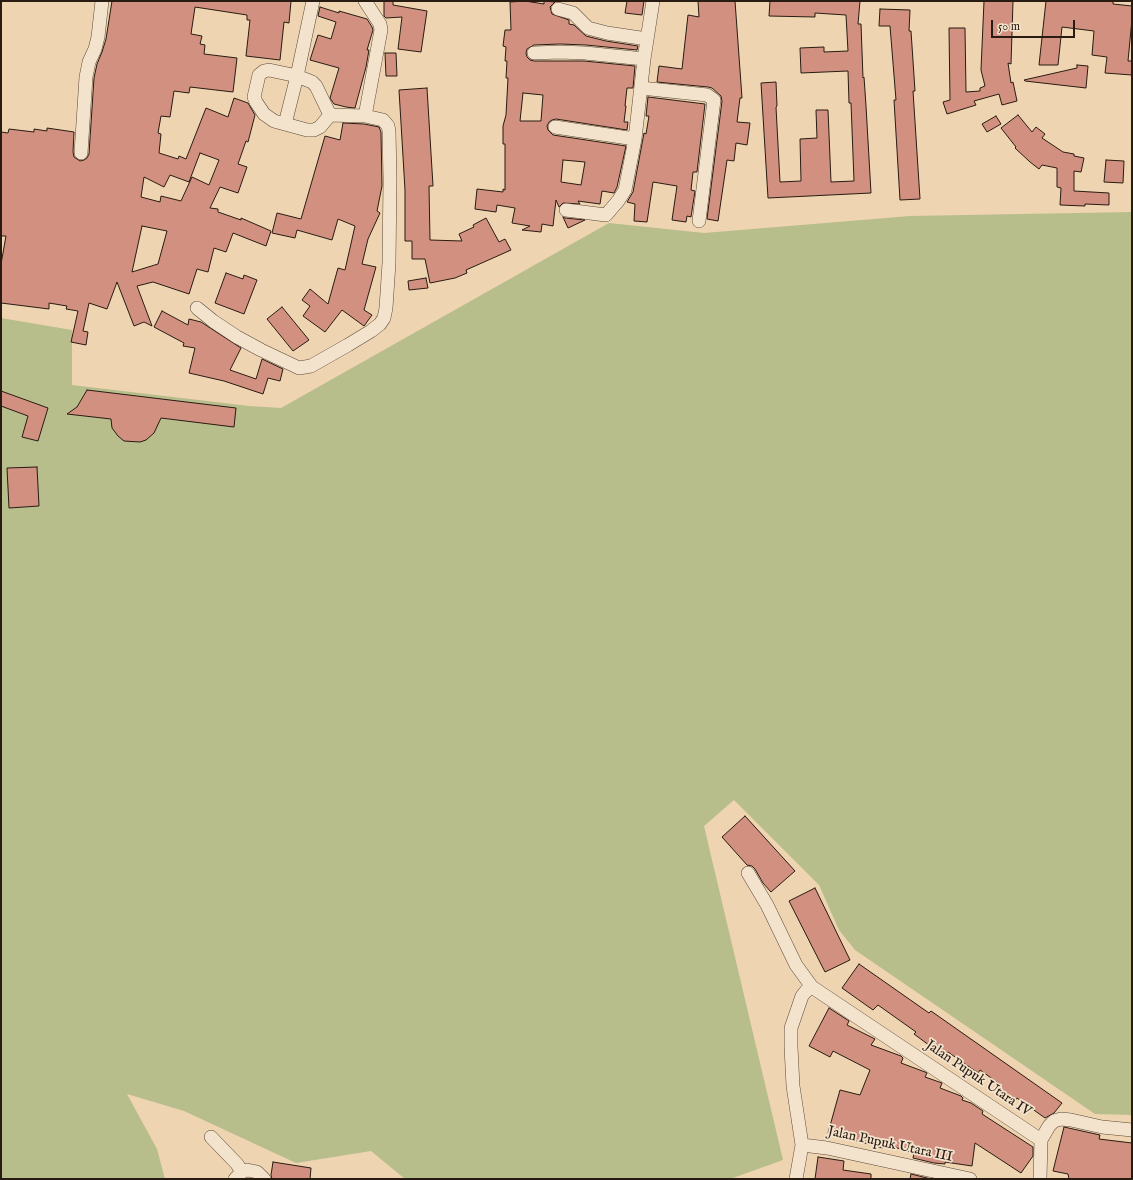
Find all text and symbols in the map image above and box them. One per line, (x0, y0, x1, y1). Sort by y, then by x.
scale bar (993, 12, 1077, 38)
text: 50 m (998, 19, 1020, 34)
street label: Jalan Pupuk Utara IV (922, 1037, 1034, 1121)
street label: Jalan Pupuk Utara III (826, 1124, 954, 1166)

